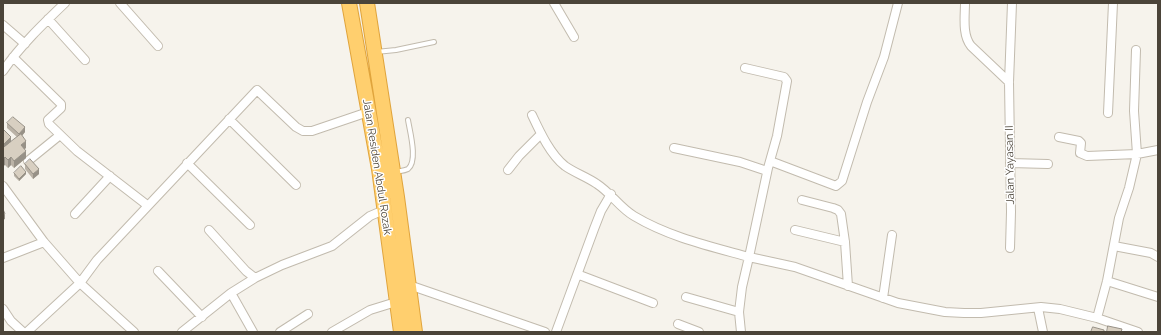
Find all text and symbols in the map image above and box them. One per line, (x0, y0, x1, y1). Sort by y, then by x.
street label: Jalan Residen Abdul Rozak (360, 98, 394, 236)
street label: Jalan Yayasan II (1003, 125, 1017, 205)

